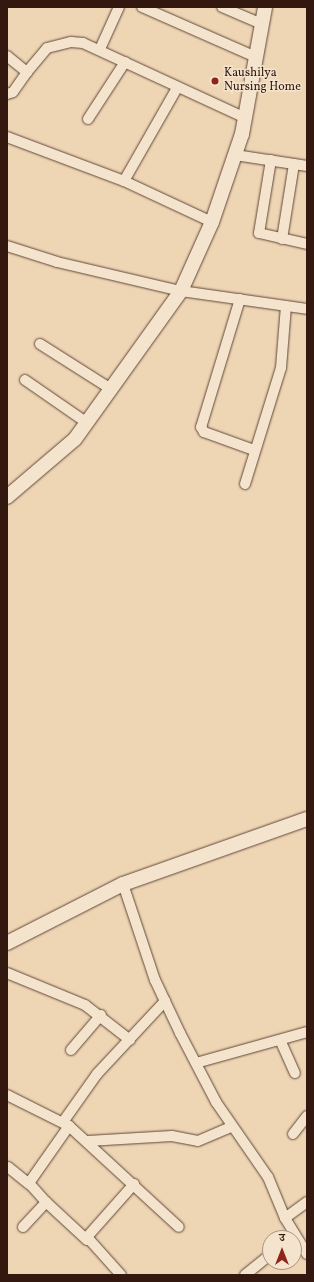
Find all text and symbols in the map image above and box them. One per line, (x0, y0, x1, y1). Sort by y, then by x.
place label: Kaushilya Nursing Home (224, 67, 301, 95)
marker: Kaushilya Nursing Home (209, 75, 221, 87)
north arrow (262, 1230, 302, 1270)
text: उ (279, 1231, 285, 1246)

